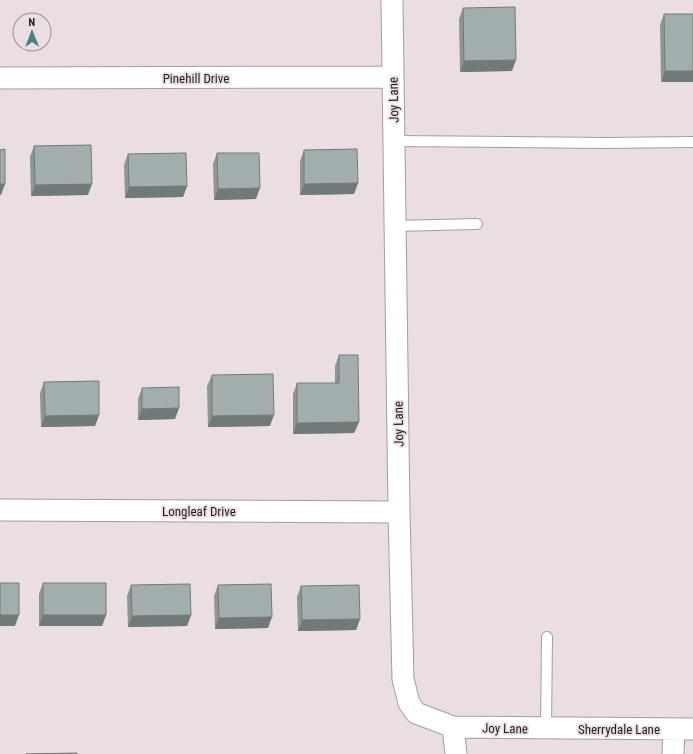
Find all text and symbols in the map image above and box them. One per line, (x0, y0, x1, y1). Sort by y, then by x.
north arrow (12, 12, 52, 52)
text: N (28, 16, 36, 29)
street label: Pinehill Drive (163, 71, 229, 86)
street label: Joy Lane (386, 77, 401, 123)
street label: Joy Lane (391, 401, 406, 447)
street label: Longleaf Drive (162, 504, 236, 519)
street label: Joy Lane (482, 721, 528, 736)
street label: Sherrydale Lane (578, 722, 660, 737)

